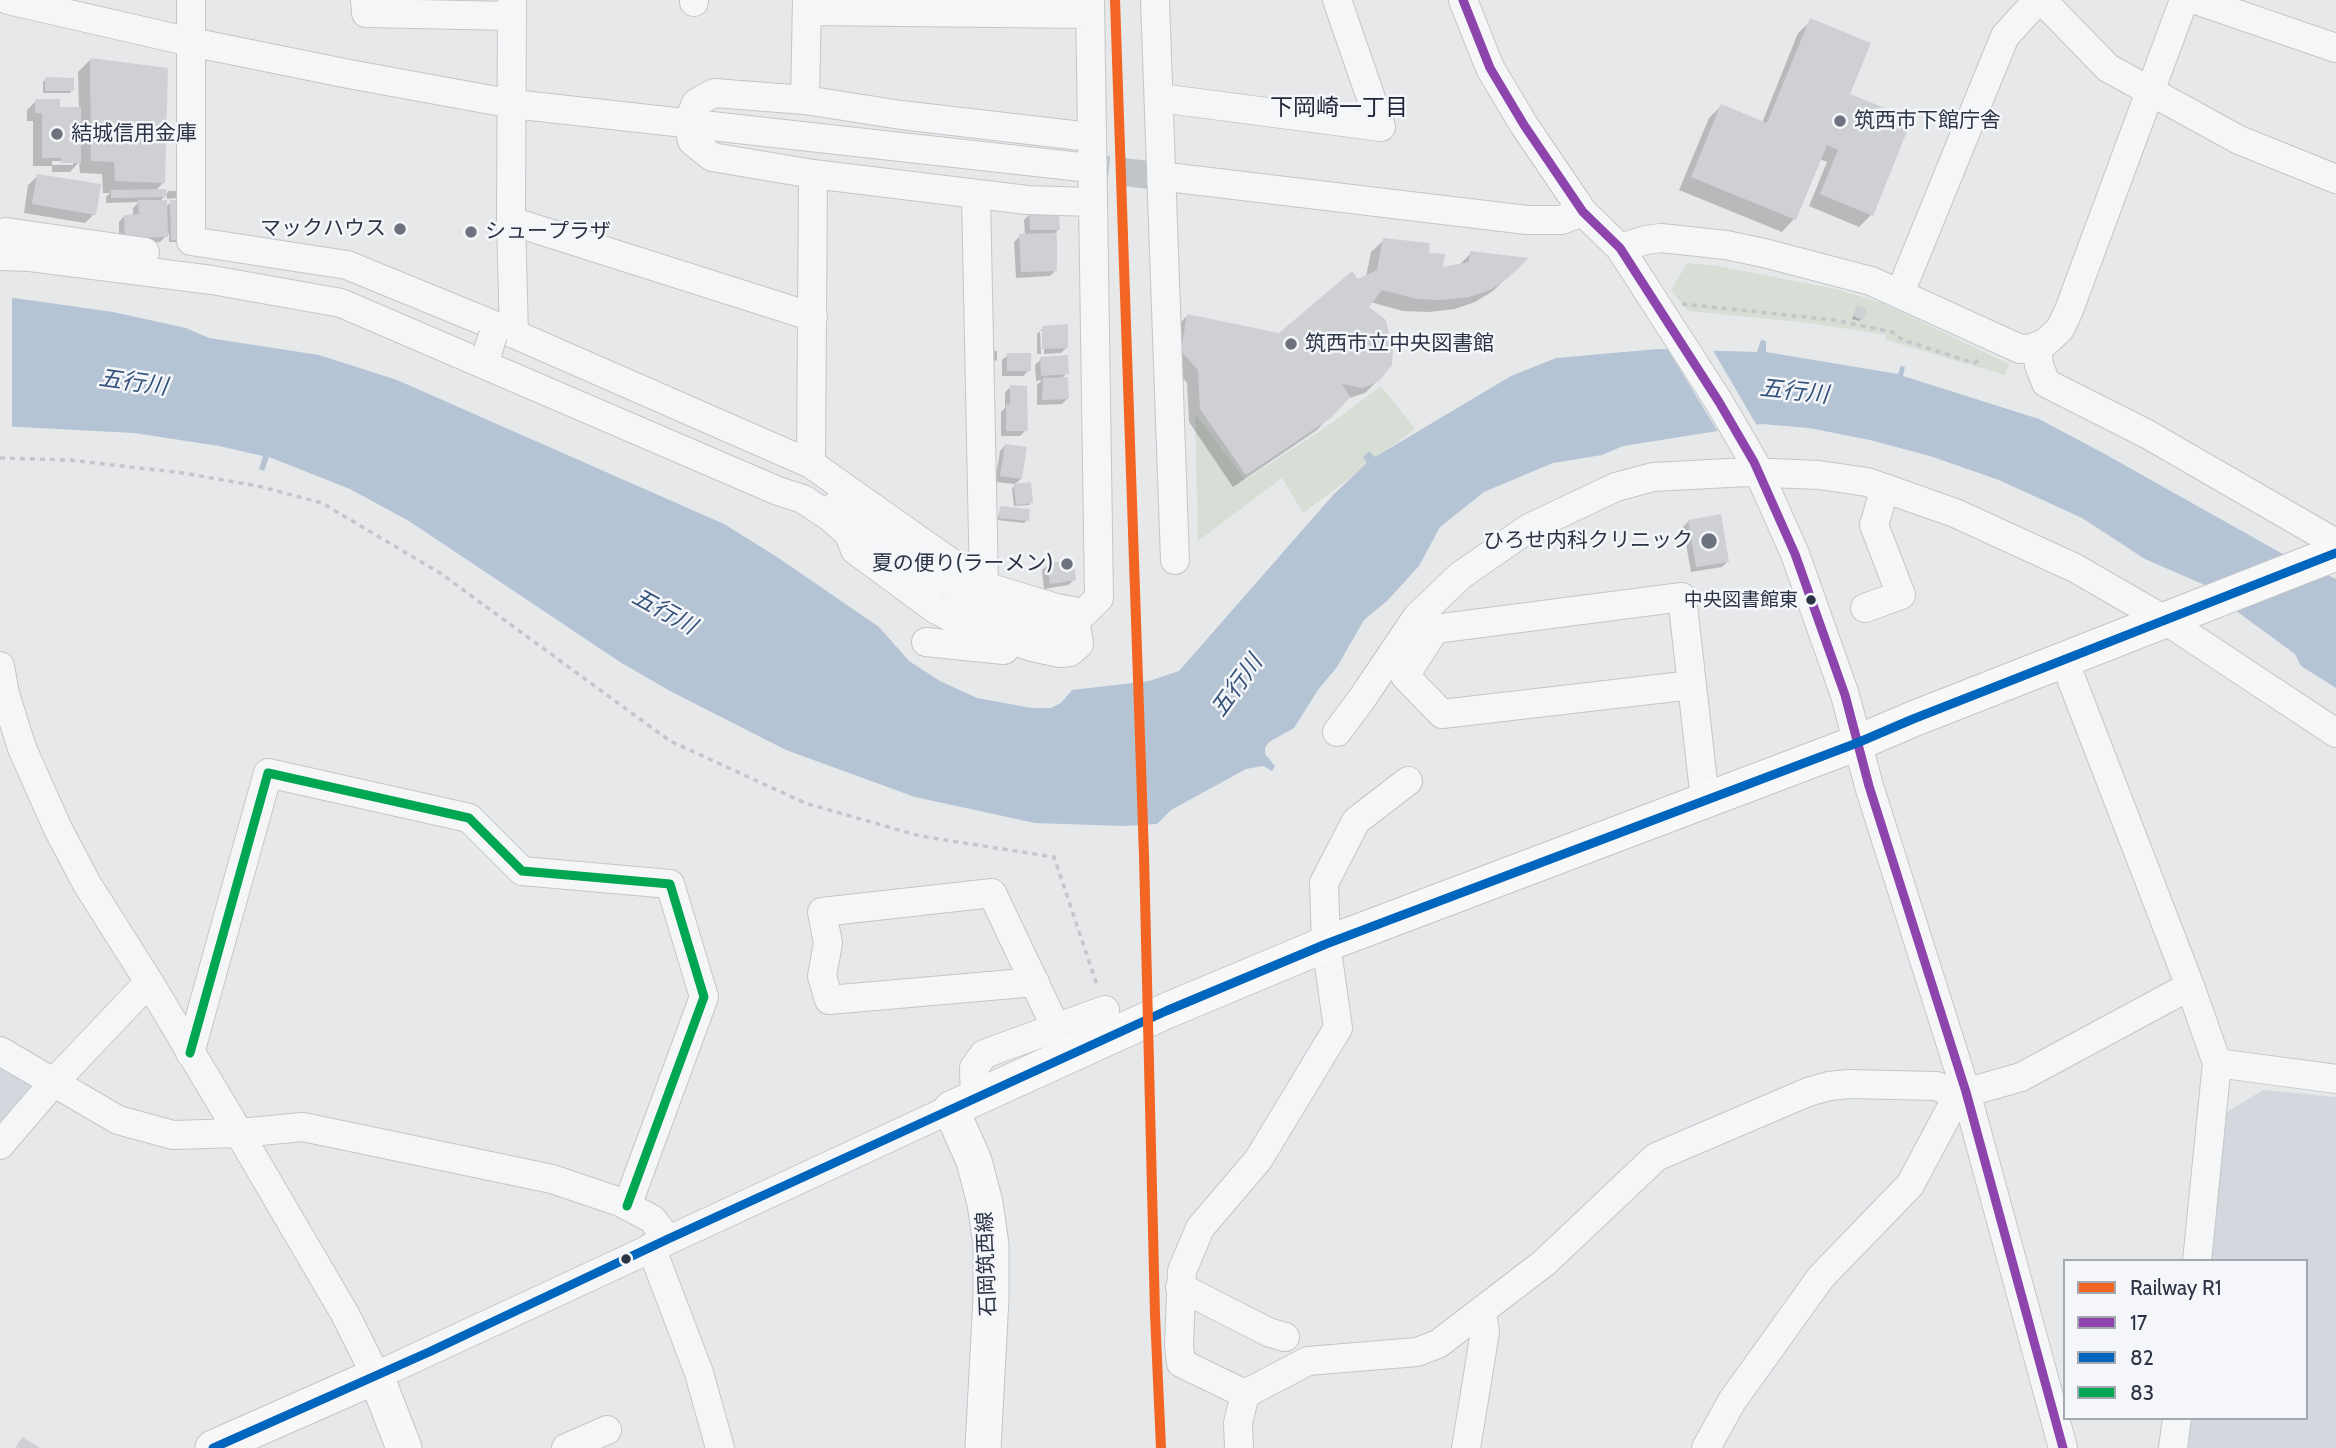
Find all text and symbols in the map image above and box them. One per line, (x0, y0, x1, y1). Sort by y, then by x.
district label: 下岡崎一丁目 (1270, 94, 1408, 122)
place label: 筑西市下館庁舎 (1854, 108, 2001, 134)
marker: 筑西市下館庁舎 (1832, 113, 1848, 129)
place label: 結城信用金庫 (71, 121, 197, 147)
marker: 結城信用金庫 (49, 126, 65, 142)
place label: マックハウス (260, 216, 386, 242)
place label: シュープラザ (485, 219, 611, 245)
marker: マックハウス (392, 221, 408, 237)
marker: シュープラザ (463, 224, 479, 240)
place label: 筑西市立中央図書館 (1305, 331, 1494, 357)
marker: 筑西市立中央図書館 (1283, 336, 1299, 352)
water label: 五行川 (97, 365, 169, 401)
water label: 五行川 (1758, 375, 1830, 409)
place label: ひろせ内科クリニック (1483, 528, 1693, 554)
marker: ひろせ内科クリニック (1699, 531, 1719, 551)
place label: 夏の便り(ラーメン) (872, 551, 1053, 577)
marker: 夏の便り(ラーメン) (1059, 556, 1075, 572)
water label: 五行川 (627, 583, 701, 641)
place label: 中央図書館東 (1684, 589, 1798, 611)
marker: 中央図書館東 (1804, 593, 1818, 607)
water label: 五行川 (1206, 650, 1268, 722)
street label: 石岡筑西線 (973, 1211, 1001, 1317)
unlabelled marker (619, 1252, 633, 1266)
legend (2063, 1259, 2308, 1420)
text: Railway R1 (2130, 1275, 2222, 1300)
text: 17 (2130, 1310, 2147, 1335)
text: 82 (2130, 1345, 2154, 1370)
text: 83 (2130, 1380, 2154, 1405)

